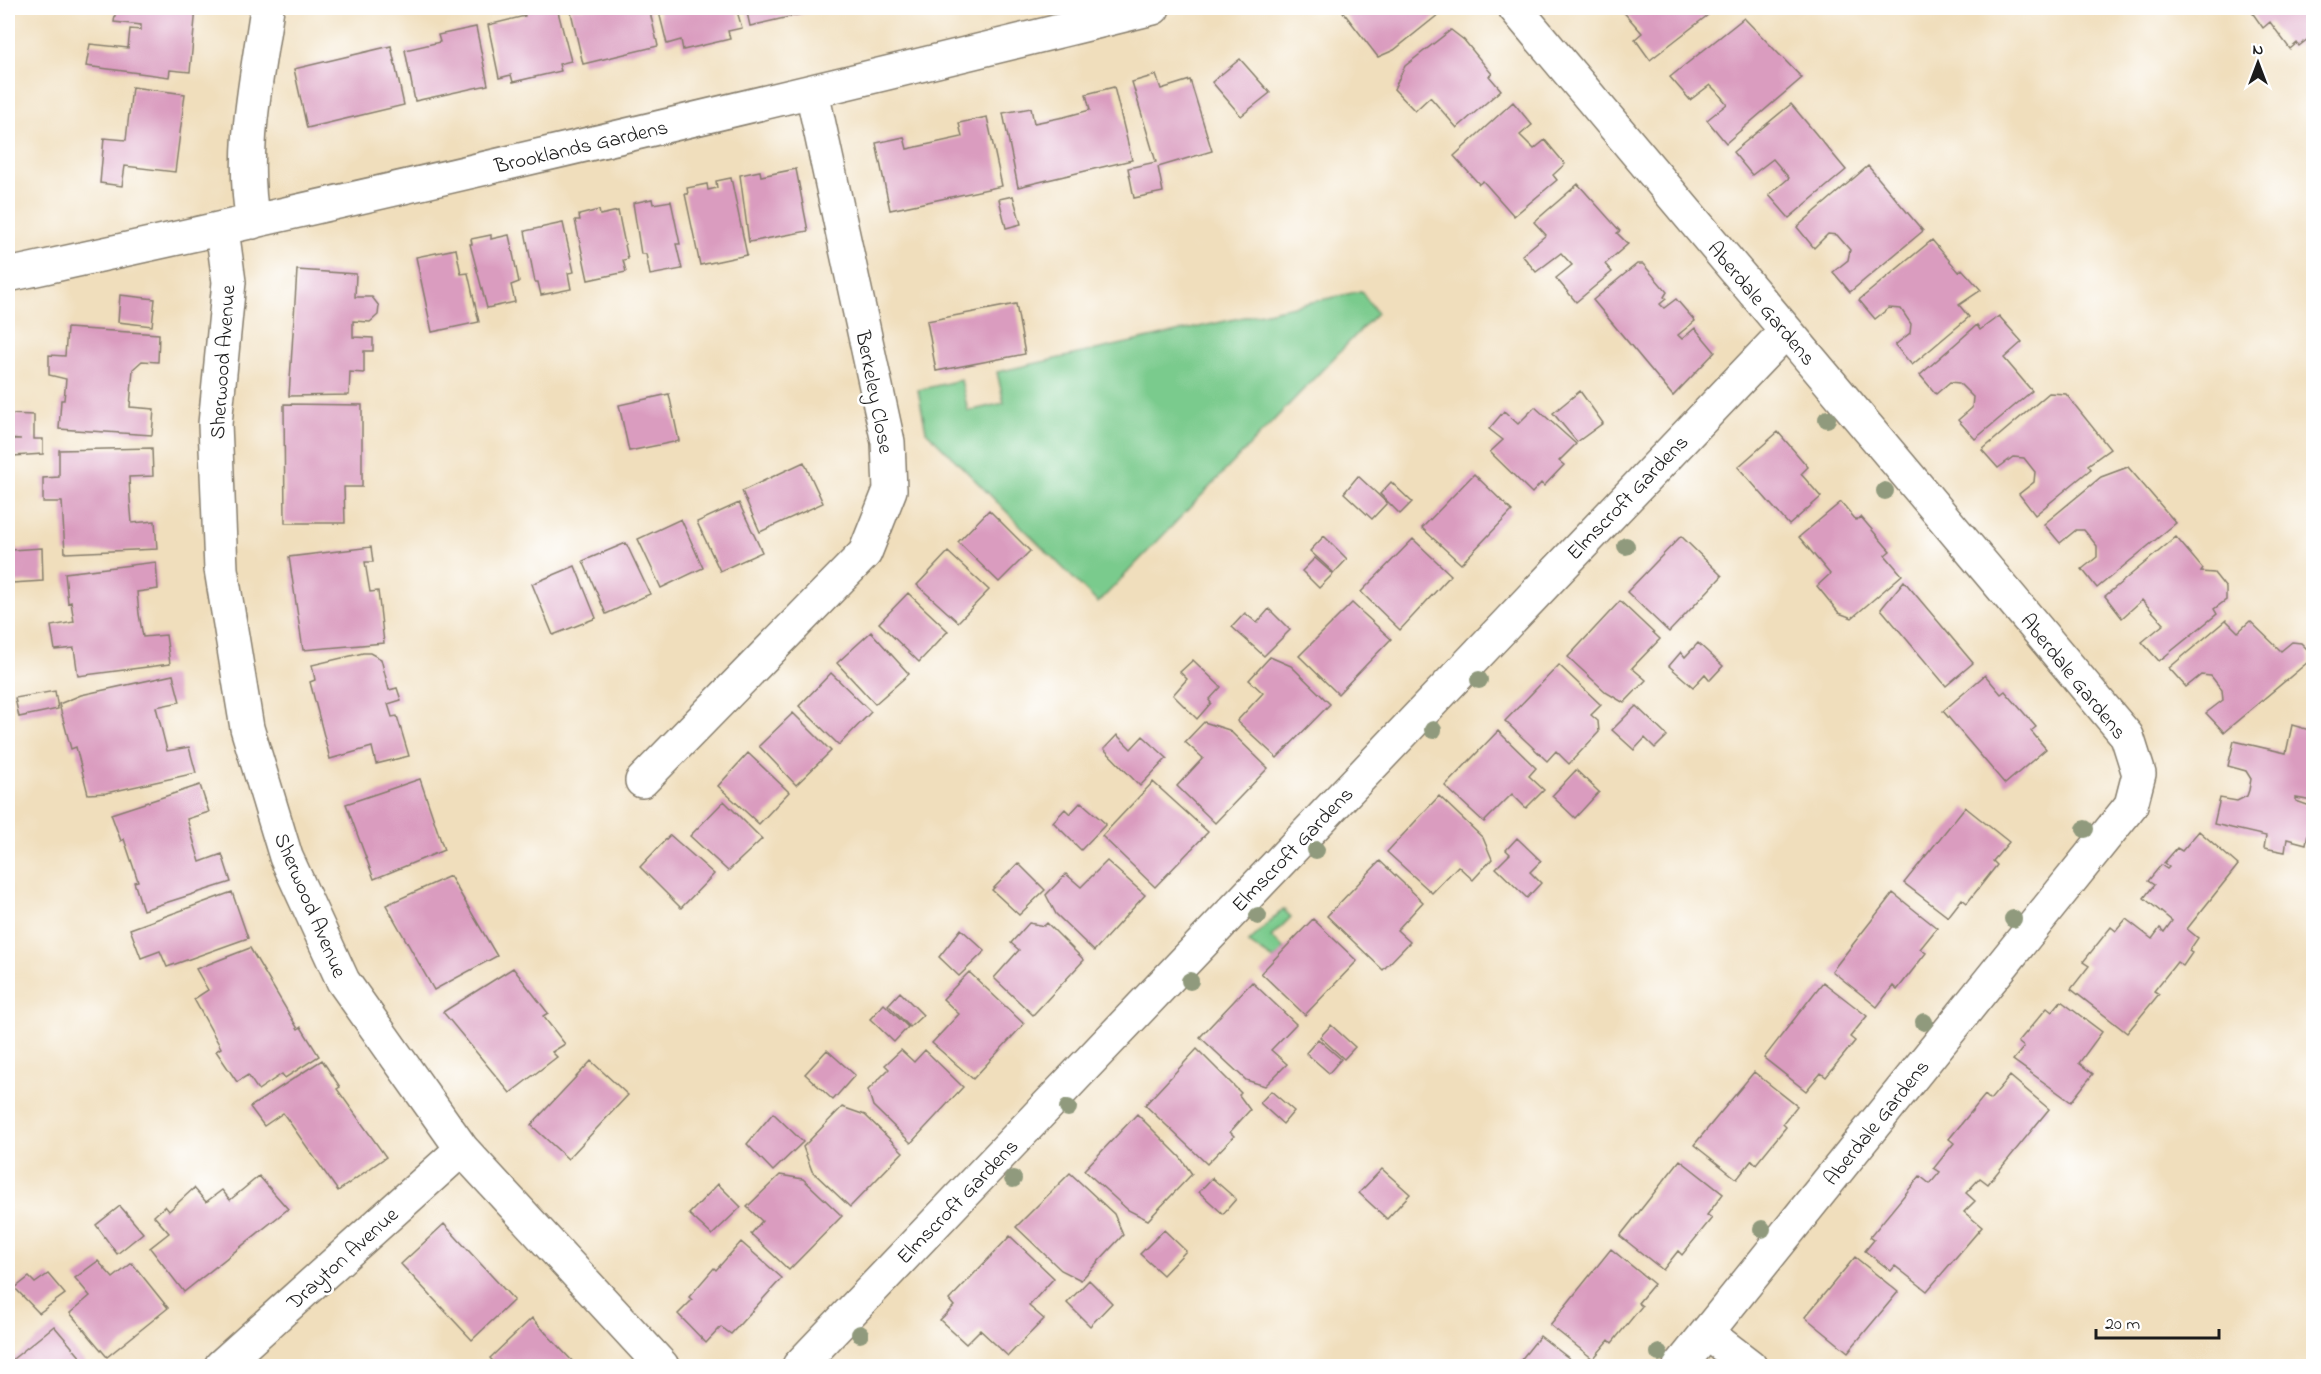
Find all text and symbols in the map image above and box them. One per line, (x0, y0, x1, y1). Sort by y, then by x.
north arrow (2228, 33, 2288, 93)
text: N (2253, 38, 2264, 62)
street label: Brooklands Gardens (491, 113, 671, 183)
street label: Aberdale Gardens (1699, 235, 1822, 373)
street label: Sherwood Avenue (204, 283, 244, 440)
street label: Berkeley Close (844, 327, 900, 457)
street label: Elmscroft Gardens (1561, 429, 1696, 568)
street label: Aberdale Gardens (2012, 608, 2133, 747)
street label: Elmscroft Gardens (1226, 781, 1361, 920)
street label: Sherwood Avenue (265, 829, 353, 983)
street label: Aberdale Gardens (1817, 1054, 1938, 1193)
street label: Elmscroft Gardens (891, 1133, 1026, 1272)
street label: Drayton Avenue (280, 1201, 408, 1320)
scale bar (2096, 1302, 2219, 1340)
text: 20 m (2105, 1312, 2140, 1338)

